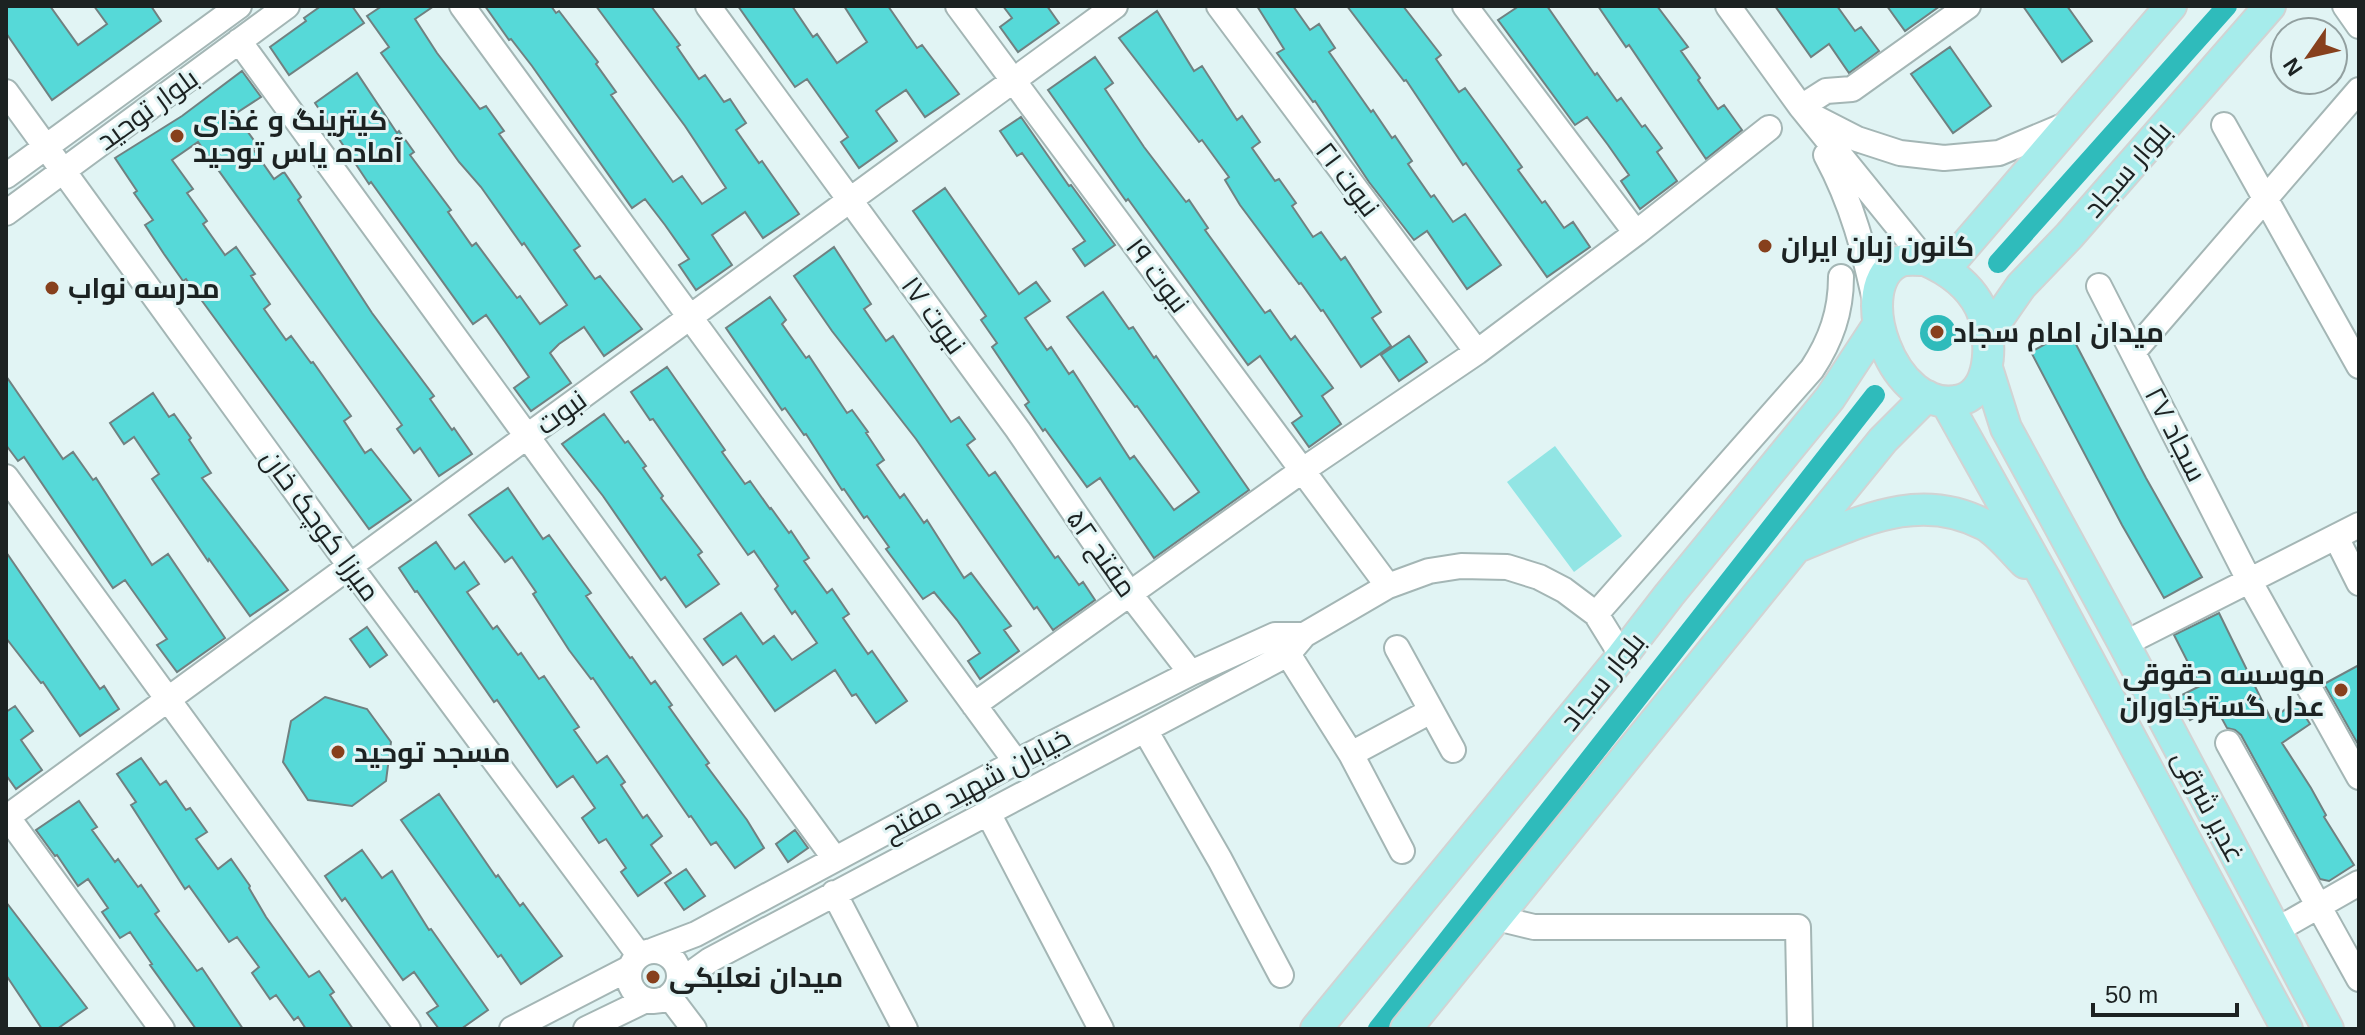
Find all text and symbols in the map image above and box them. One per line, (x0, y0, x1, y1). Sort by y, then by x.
north arrow (2269, 16, 2349, 96)
text: N (2278, 53, 2308, 80)
street label: بلوار توحید (91, 62, 204, 156)
place label: کیترینگ و غذای آماده یاس توحید (193, 105, 403, 169)
street label: بلوار سجاد (2077, 115, 2177, 224)
marker: کیترینگ و غذای آماده یاس توحید (168, 127, 186, 145)
street label: نبوت ۲۱ (1310, 136, 1386, 223)
place label: کانون زبان ایران (1781, 231, 1974, 263)
street label: نبوت ۱۹ (1120, 232, 1196, 319)
marker: کانون زبان ایران (1756, 237, 1774, 255)
street label: نبوت ۱۷ (895, 271, 972, 360)
place label: مدرسه نواب (68, 273, 220, 305)
marker: مدرسه نواب (43, 279, 61, 297)
place label: میدان امام سجاد (1953, 317, 2164, 352)
marker: میدان امام سجاد (1928, 323, 1946, 341)
street label: سجاد ۲۷ (2139, 382, 2212, 487)
street label: نبوت (530, 384, 592, 441)
street label: میرزا کوچک خان (253, 444, 386, 609)
street label: مفتح ۵۲ (1058, 504, 1143, 605)
street label: بلوار سجاد (1554, 626, 1651, 736)
place label: موسسه حقوقی عدل گسترخاوران (2120, 659, 2325, 723)
marker: موسسه حقوقی عدل گسترخاوران (2332, 681, 2350, 699)
street label: خیابان شهید مفتح (877, 722, 1077, 850)
place label: مسجد توحید (354, 737, 511, 769)
marker: مسجد توحید (329, 743, 347, 761)
street label: غدیر شرقی (2165, 745, 2251, 868)
place label: میدان نعلبکی (669, 962, 843, 994)
scale bar (2093, 967, 2237, 1017)
marker: میدان نعلبکی (644, 968, 662, 986)
text: 50 m (2105, 981, 2158, 1008)

